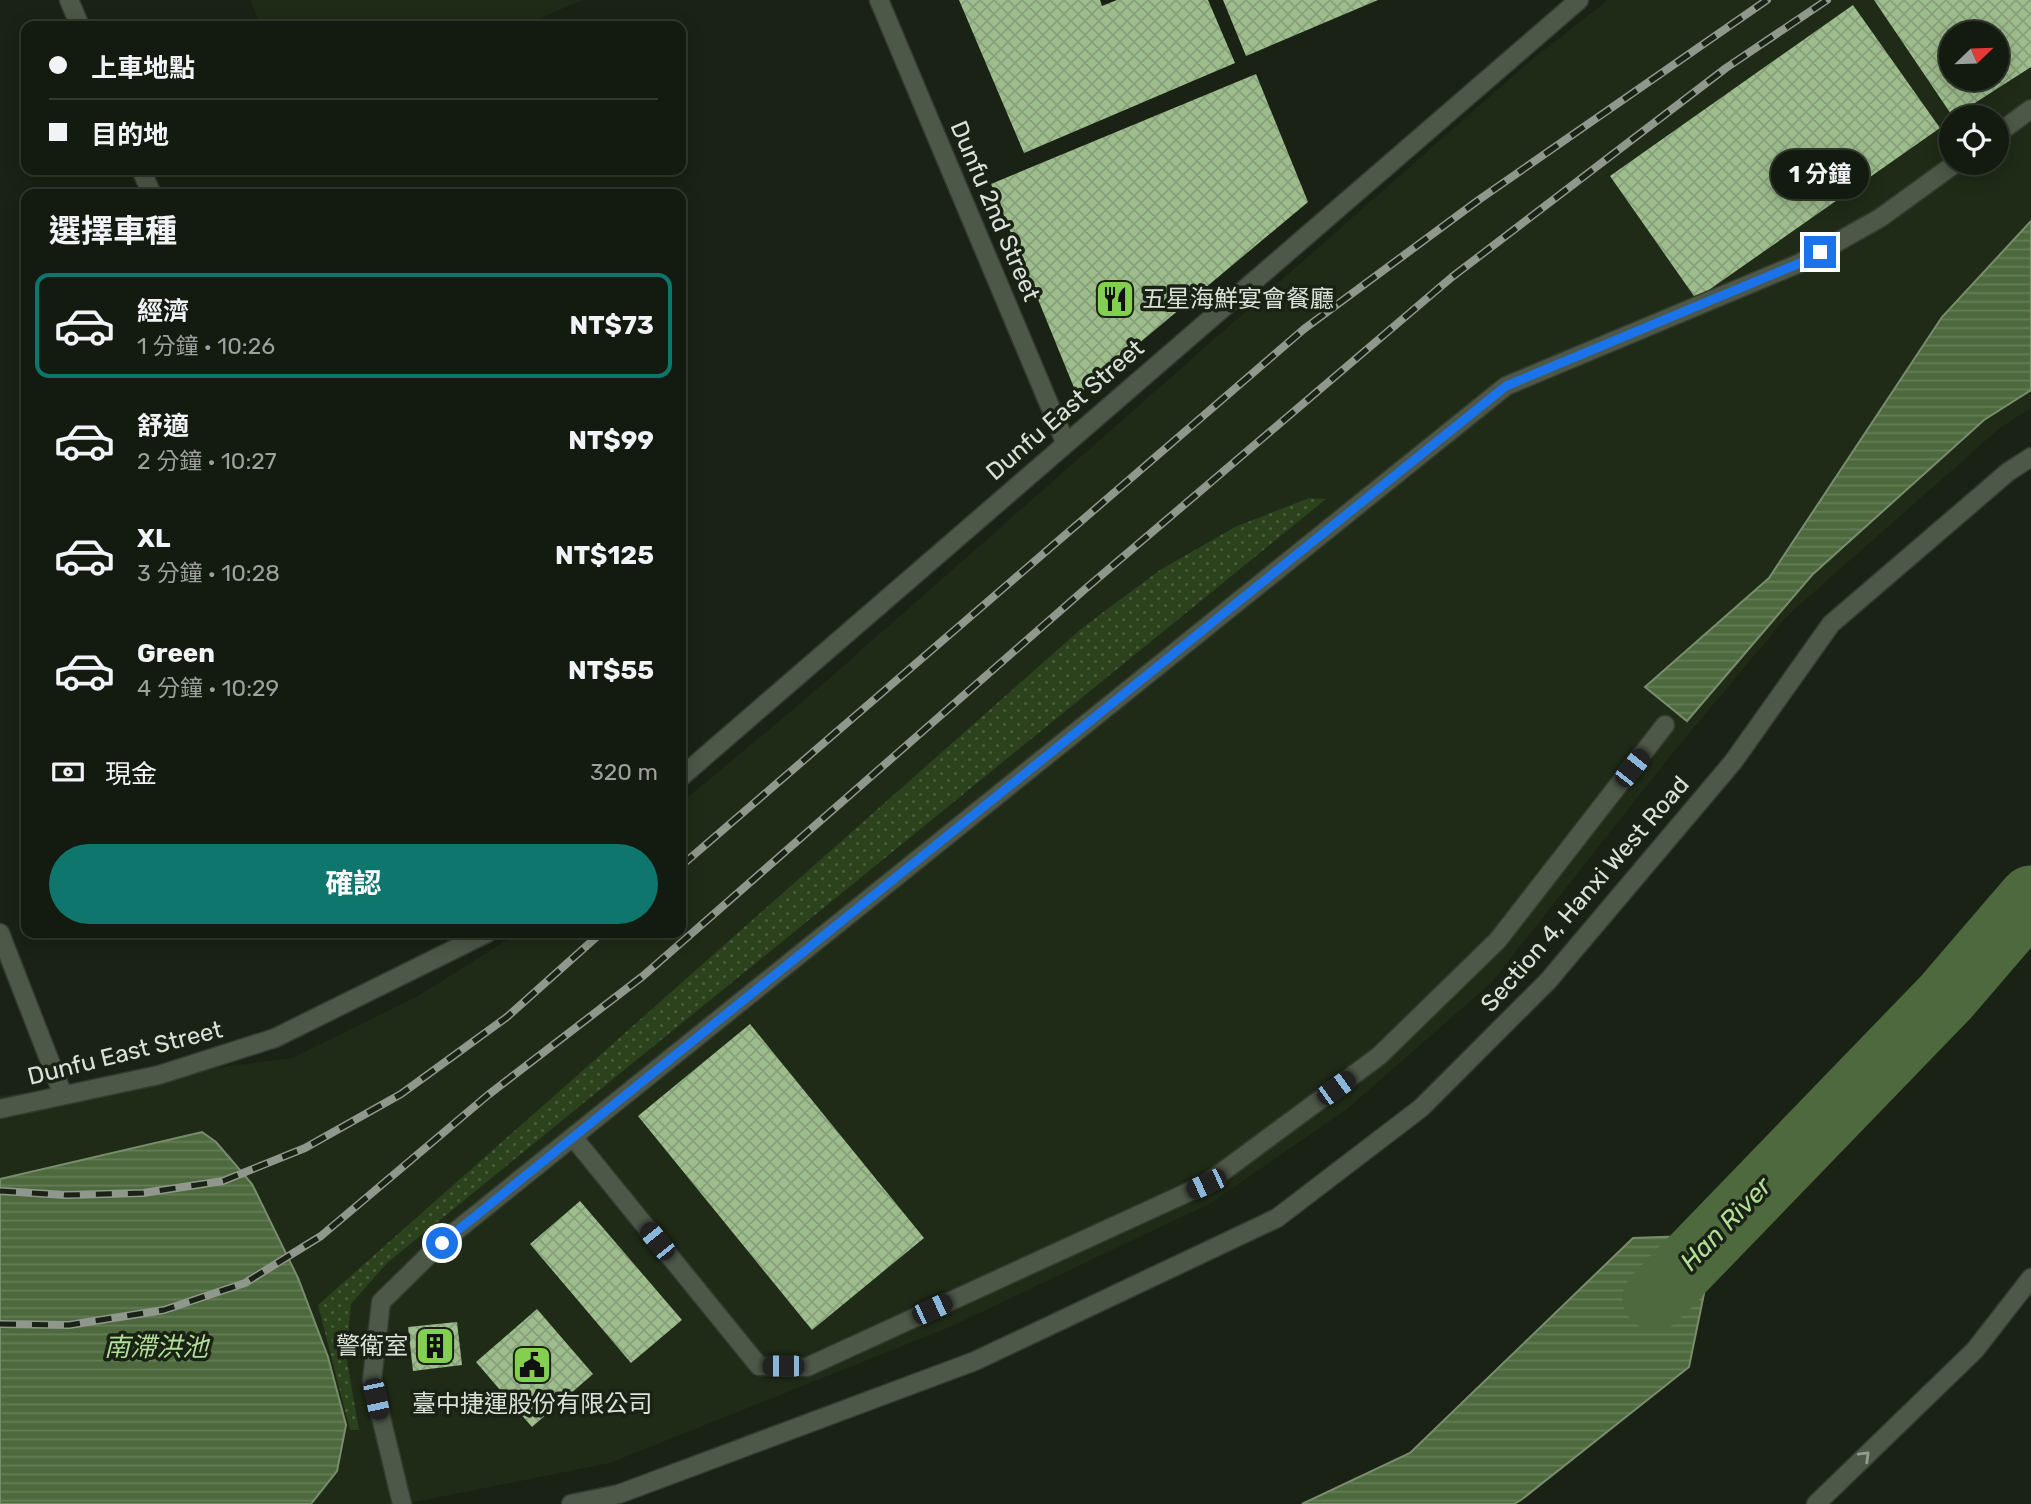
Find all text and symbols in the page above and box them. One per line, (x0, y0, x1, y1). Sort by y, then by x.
north arrow (1939, 21, 2009, 91)
map controls (1939, 21, 2009, 175)
text: 上車地點 (91, 53, 195, 84)
button: locate (1939, 105, 2009, 175)
street label: Dunfu 2nd Street (944, 117, 1046, 305)
text: 目的地 (91, 120, 169, 151)
callout: 1 分鐘 (1771, 150, 1869, 200)
text: 1 分鐘 (1789, 160, 1851, 188)
text: 選擇車種 (49, 212, 177, 250)
route end (1804, 236, 1836, 268)
restaurant icon: 五星海鮮宴會餐廳 (1094, 278, 1136, 320)
place label: 五星海鮮宴會餐廳 (1142, 285, 1334, 313)
icon: car (53, 294, 116, 357)
text: 經濟 (137, 296, 189, 327)
text: NT$73 (570, 310, 654, 341)
text: 1 分鐘 · 10:26 (137, 332, 275, 360)
street label: Dunfu East Street (981, 334, 1149, 486)
icon: car (53, 409, 116, 472)
text: 舒適 (137, 411, 189, 442)
text: NT$99 (568, 425, 654, 456)
text: 2 分鐘 · 10:27 (137, 447, 277, 475)
text: XL (137, 523, 170, 554)
icon: car (53, 524, 116, 587)
text: NT$125 (555, 540, 654, 571)
text: 3 分鐘 · 10:28 (137, 559, 280, 587)
text: Green (137, 638, 215, 669)
icon: car (53, 639, 116, 702)
text: NT$55 (568, 655, 654, 686)
text: 4 分鐘 · 10:29 (137, 674, 279, 702)
car (1611, 745, 1654, 791)
icon: cash (49, 753, 87, 791)
text: 320 m (590, 758, 658, 786)
text: 現金 (105, 759, 157, 790)
street label: Section 4, Hanxi West Road (1475, 770, 1695, 1018)
button: 確認 (49, 844, 658, 924)
street label: Dunfu East Street (25, 1015, 225, 1091)
car (1313, 1067, 1360, 1109)
car (1183, 1166, 1230, 1202)
water label: Han River (1674, 1170, 1779, 1277)
car (636, 1218, 679, 1264)
route start (426, 1227, 458, 1259)
car (909, 1291, 956, 1327)
building icon: 警衛室 (414, 1325, 456, 1367)
water label: 南滯洪池 (104, 1332, 211, 1363)
place label: 警衛室 (336, 1332, 408, 1360)
public building icon: 臺中捷運股份有限公司 (511, 1344, 553, 1386)
car (763, 1356, 805, 1377)
car (362, 1376, 391, 1422)
place label: 臺中捷運股份有限公司 (412, 1390, 652, 1418)
one-way arrow (1856, 1452, 1869, 1465)

